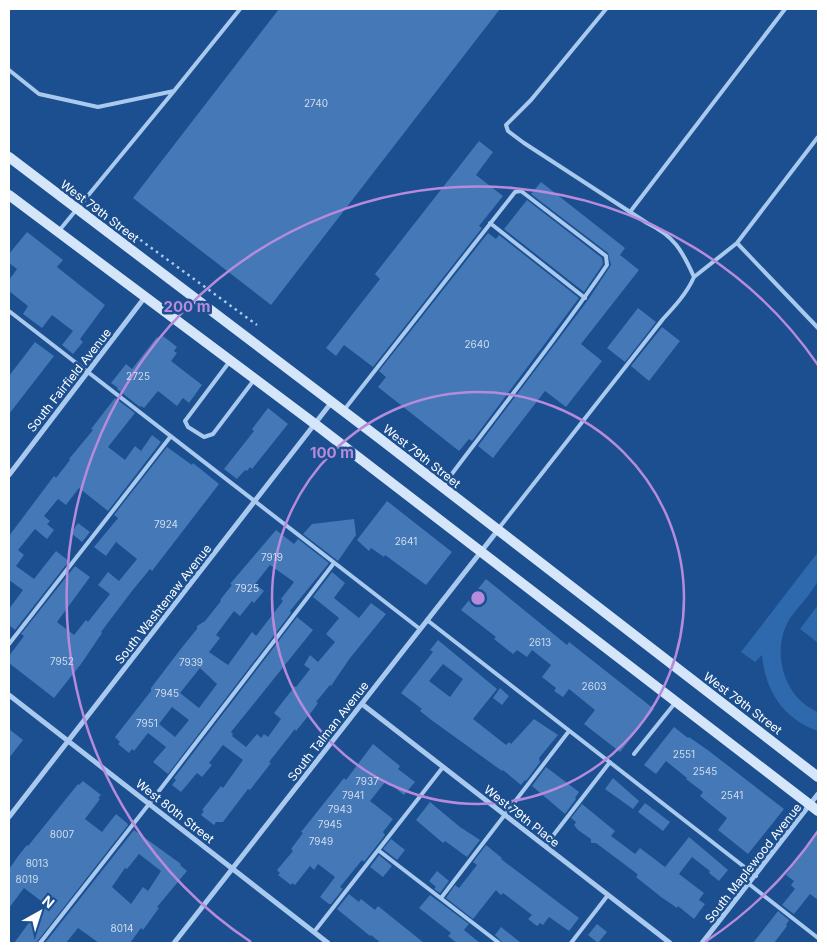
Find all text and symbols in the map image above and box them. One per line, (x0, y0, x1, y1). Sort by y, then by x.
house number: 2740 (304, 97, 328, 109)
street label: West 79th Street (58, 177, 142, 245)
text: 200 m (164, 297, 210, 316)
street label: South Fairfield Avenue (24, 325, 114, 435)
house number: 2640 (464, 338, 490, 350)
house number: 2725 (126, 370, 150, 382)
street label: West 79th Street (380, 421, 464, 491)
text: 100 m (310, 443, 354, 462)
house number: 7924 (154, 518, 178, 530)
house number: 2641 (395, 535, 417, 547)
street label: South Washtenaw Avenue (112, 541, 214, 667)
house number: 7919 (261, 551, 283, 563)
house number: 7925 (235, 582, 259, 594)
centre of rings (469, 589, 487, 607)
house number: 2613 (529, 636, 551, 648)
house number: 7952 (50, 655, 74, 667)
house number: 7939 (179, 656, 203, 668)
street label: West 79th Street (701, 669, 785, 737)
street label: South Talman Avenue (284, 678, 372, 784)
house number: 2603 (582, 680, 606, 692)
house number: 7945 (155, 687, 179, 699)
house number: 7951 (136, 717, 158, 729)
house number: 2551 (673, 748, 695, 760)
house number: 2545 (693, 765, 717, 777)
house number: 7937 (355, 775, 379, 787)
street label: West 80th Street (133, 776, 217, 846)
street label: West 79th Place (481, 782, 563, 850)
house number: 7941 (342, 789, 364, 801)
house number: 2541 (721, 789, 743, 801)
street label: South Maplewood Avenue (702, 800, 804, 926)
house number: 7943 (328, 803, 352, 815)
house number: 7945 (318, 818, 342, 830)
house number: 8007 (50, 828, 74, 840)
house number: 7949 (309, 835, 333, 847)
house number: 8013 (26, 857, 48, 869)
house number: 8019 (16, 873, 38, 885)
north arrow (15, 887, 65, 937)
text: N (39, 892, 58, 911)
house number: 8014 (110, 922, 134, 934)

